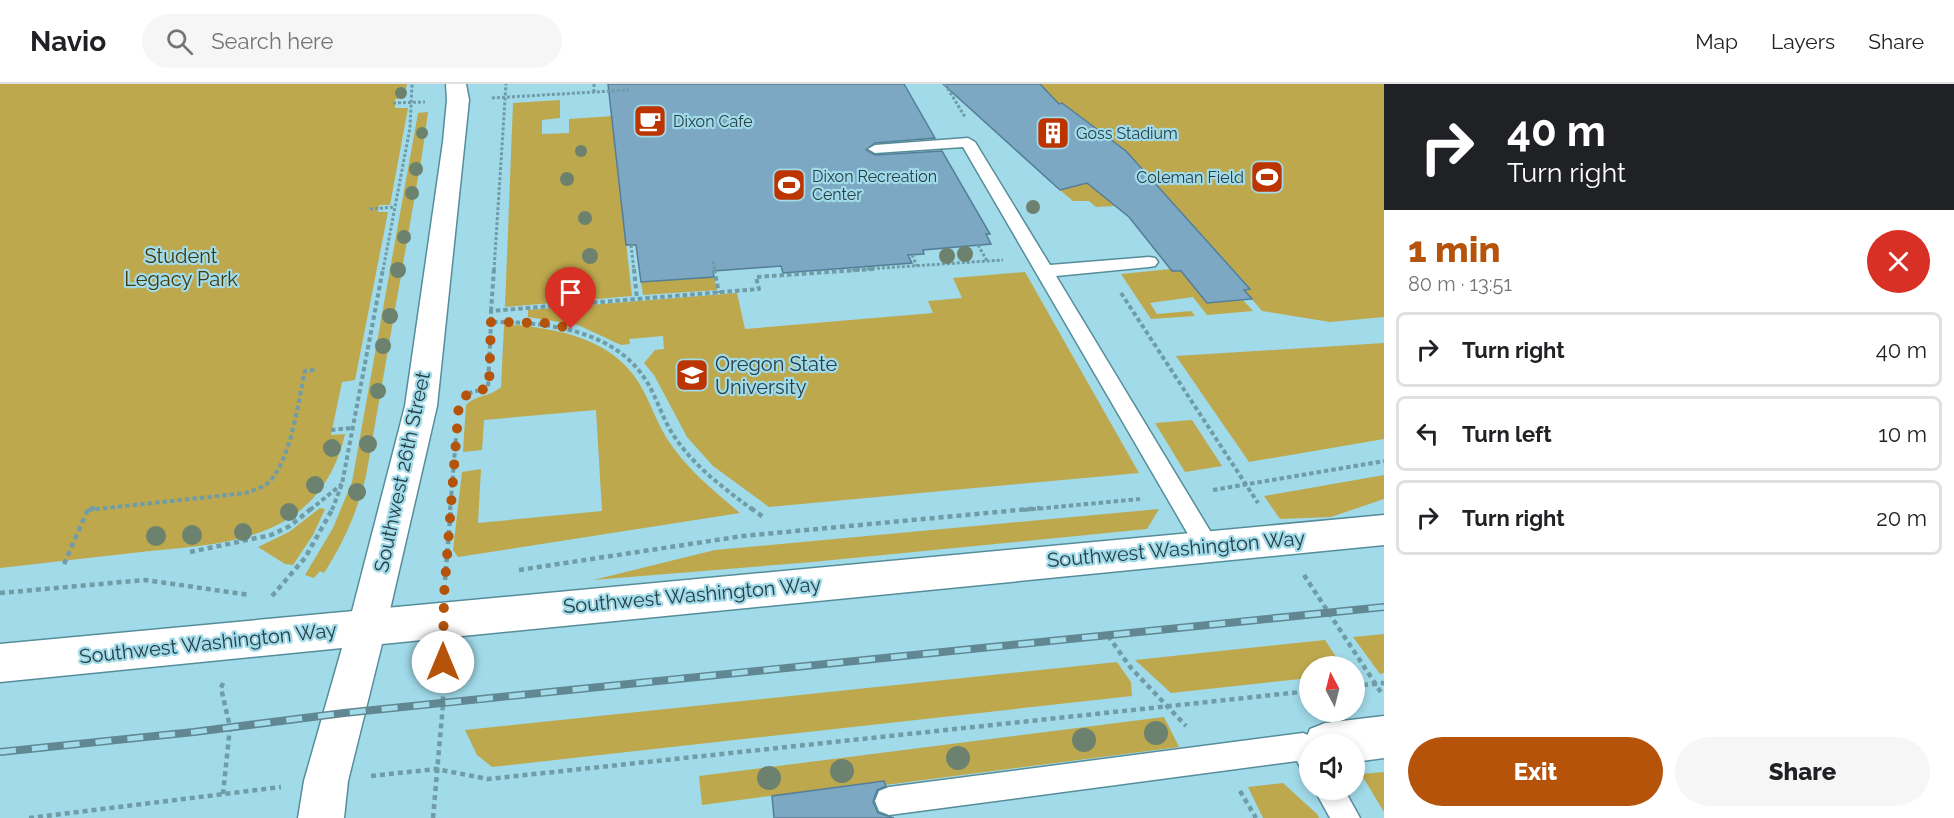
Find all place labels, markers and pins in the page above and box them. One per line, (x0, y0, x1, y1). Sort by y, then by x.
cafe icon: Dixon Cafe (632, 103, 668, 139)
place label: Dixon Cafe (673, 112, 753, 131)
building icon: Goss Stadium (1035, 115, 1071, 151)
place label: Goss Stadium (1076, 124, 1178, 143)
sports icon: Coleman Field (1249, 159, 1285, 195)
sports icon: Dixon Recreation Center (771, 167, 807, 203)
place label: Dixon Recreation Center (812, 167, 937, 204)
place label: Coleman Field (1136, 168, 1244, 187)
pin (545, 267, 596, 329)
place label: Oregon State University (715, 352, 837, 399)
school or university icon: Oregon State University (674, 357, 710, 393)

